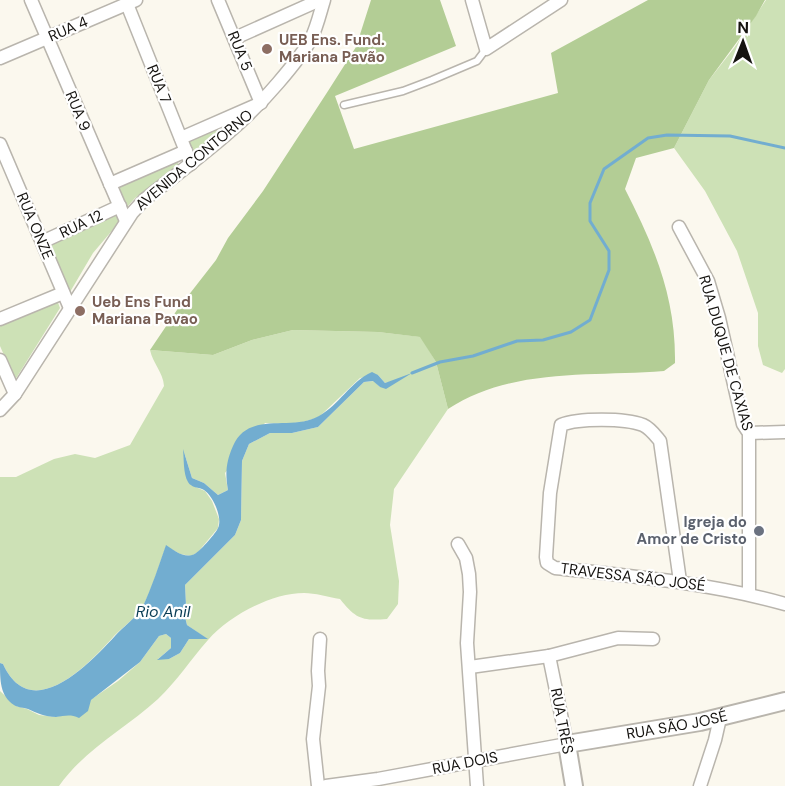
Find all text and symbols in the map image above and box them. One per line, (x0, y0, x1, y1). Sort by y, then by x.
street label: RUA 4 (45, 12, 91, 46)
north arrow (713, 12, 773, 72)
text: N (737, 17, 749, 38)
street label: RUA 5 (223, 28, 257, 74)
place label: UEB Ens. Fund. Mariana Pavão (279, 30, 385, 67)
marker: UEB Ens. Fund. Mariana Pavão (260, 42, 274, 56)
street label: RUA 7 (142, 62, 176, 106)
street label: RUA 9 (61, 88, 95, 134)
street label: AVENIDA CONTORNO (131, 105, 257, 215)
street label: RUA ONZE (12, 190, 58, 262)
street label: RUA 12 (56, 205, 106, 243)
street label: RUA DUQUE DE CAXIAS (694, 273, 758, 433)
place label: Ueb Ens Fund Mariana Pavao (92, 292, 198, 329)
marker: Ueb Ens Fund Mariana Pavao (73, 304, 87, 318)
place label: Igreja do Amor de Cristo (637, 512, 747, 549)
marker: Igreja do Amor de Cristo (752, 524, 766, 538)
street label: TRAVESSA SÃO JOSÉ (559, 558, 707, 596)
water label: Rio Anil (136, 601, 191, 622)
street label: RUA TRÊS (546, 686, 578, 756)
street label: RUA SÃO JOSÉ (625, 706, 729, 744)
street label: RUA DOIS (431, 747, 500, 779)

